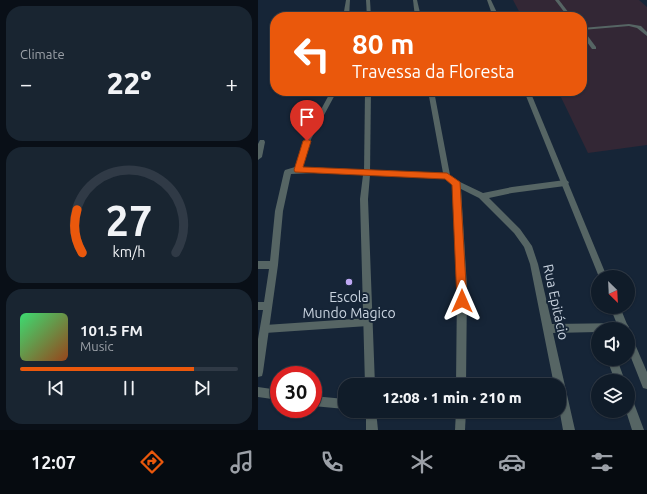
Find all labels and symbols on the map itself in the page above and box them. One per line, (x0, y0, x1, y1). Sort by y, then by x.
pin (290, 100, 324, 141)
street label: Rua Epitácio (540, 263, 572, 341)
north arrow (591, 270, 635, 314)
marker: Escola Mundo Magico (344, 277, 354, 287)
position arrow (441, 280, 483, 322)
place label: Escola Mundo Magico (302, 289, 396, 321)
speed limit sign: 30 (270, 366, 322, 418)

